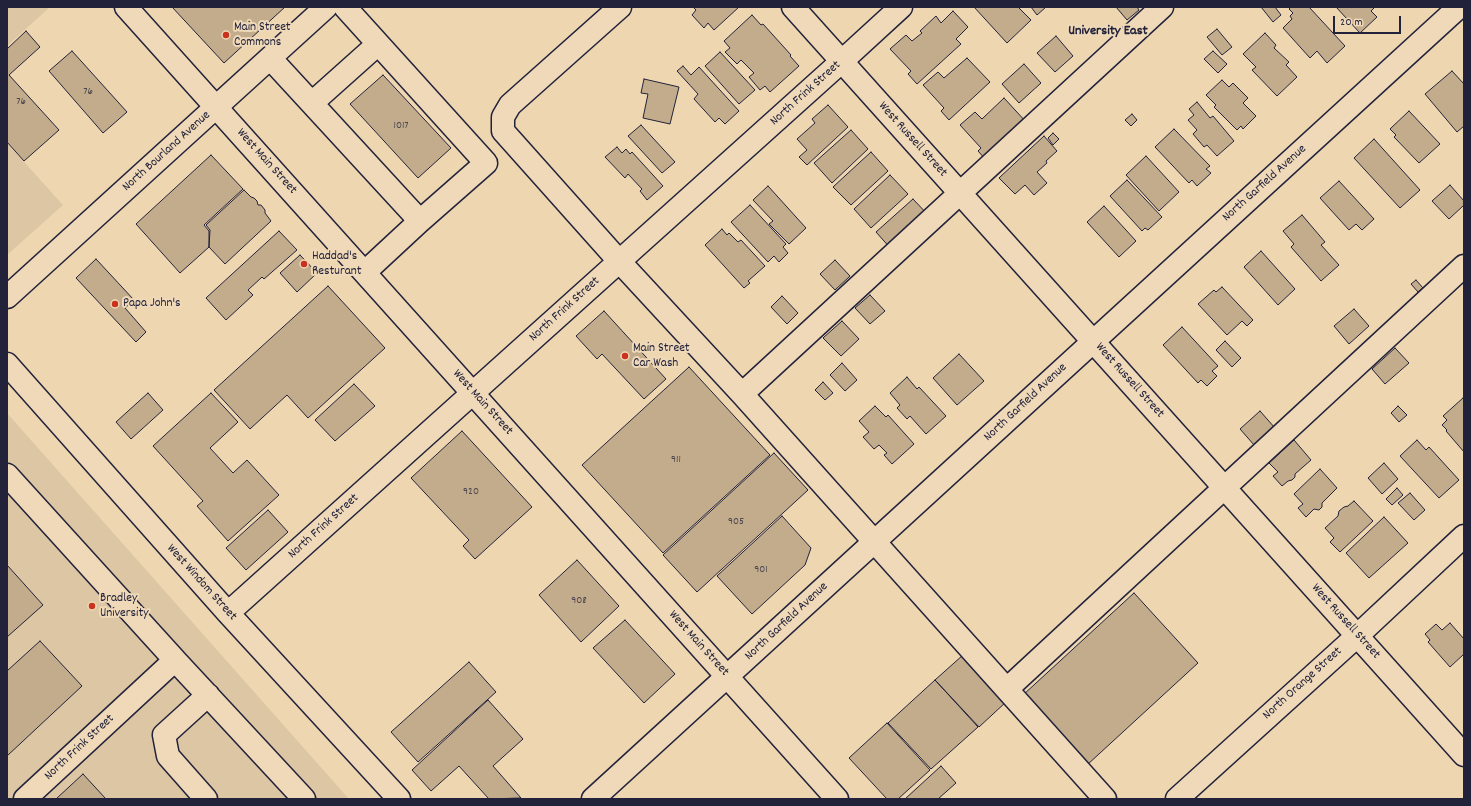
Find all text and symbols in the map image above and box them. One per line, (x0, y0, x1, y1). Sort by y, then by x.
scale bar (1335, 8, 1403, 34)
text: 20 m (1340, 14, 1363, 31)
place label: Main Street Commons (234, 20, 291, 51)
district label: University East (1068, 24, 1148, 40)
marker: Main Street Commons (221, 30, 231, 40)
street label: North Frink Street (767, 58, 845, 130)
house number: 76 (83, 85, 93, 99)
house number: 76 (16, 95, 26, 109)
street label: West Russell Street (874, 99, 950, 181)
street label: North Bourland Avenue (120, 108, 214, 196)
house number: 1017 (393, 119, 409, 133)
street label: West Main Street (232, 126, 300, 198)
street label: North Garfield Avenue (1220, 142, 1310, 226)
place label: Haddad's Resturant (312, 249, 362, 280)
marker: Haddad's Resturant (299, 259, 309, 269)
street label: North Frink Street (526, 274, 604, 346)
place label: Papa John's (123, 296, 181, 312)
marker: Papa John's (110, 299, 120, 309)
street label: West Russell Street (1091, 340, 1167, 422)
place label: Main Street Car Wash (633, 341, 690, 372)
marker: Main Street Car Wash (620, 351, 630, 361)
street label: North Garfield Avenue (981, 361, 1071, 445)
street label: West Main Street (448, 367, 516, 439)
house number: 911 (671, 453, 681, 467)
house number: 920 (463, 485, 479, 499)
street label: North Frink Street (285, 491, 363, 563)
house number: 905 (728, 515, 744, 529)
street label: West Windom Street (163, 541, 239, 625)
house number: 901 (754, 563, 768, 577)
street label: North Garfield Avenue (742, 580, 832, 664)
street label: West Russell Street (1307, 581, 1383, 663)
place label: Bradley University (100, 591, 149, 622)
house number: 908 (571, 594, 587, 608)
marker: Bradley University (87, 601, 97, 611)
street label: West Main Street (664, 608, 732, 680)
street label: North Orange Street (1260, 644, 1346, 724)
street label: North Frink Street (42, 712, 118, 784)

